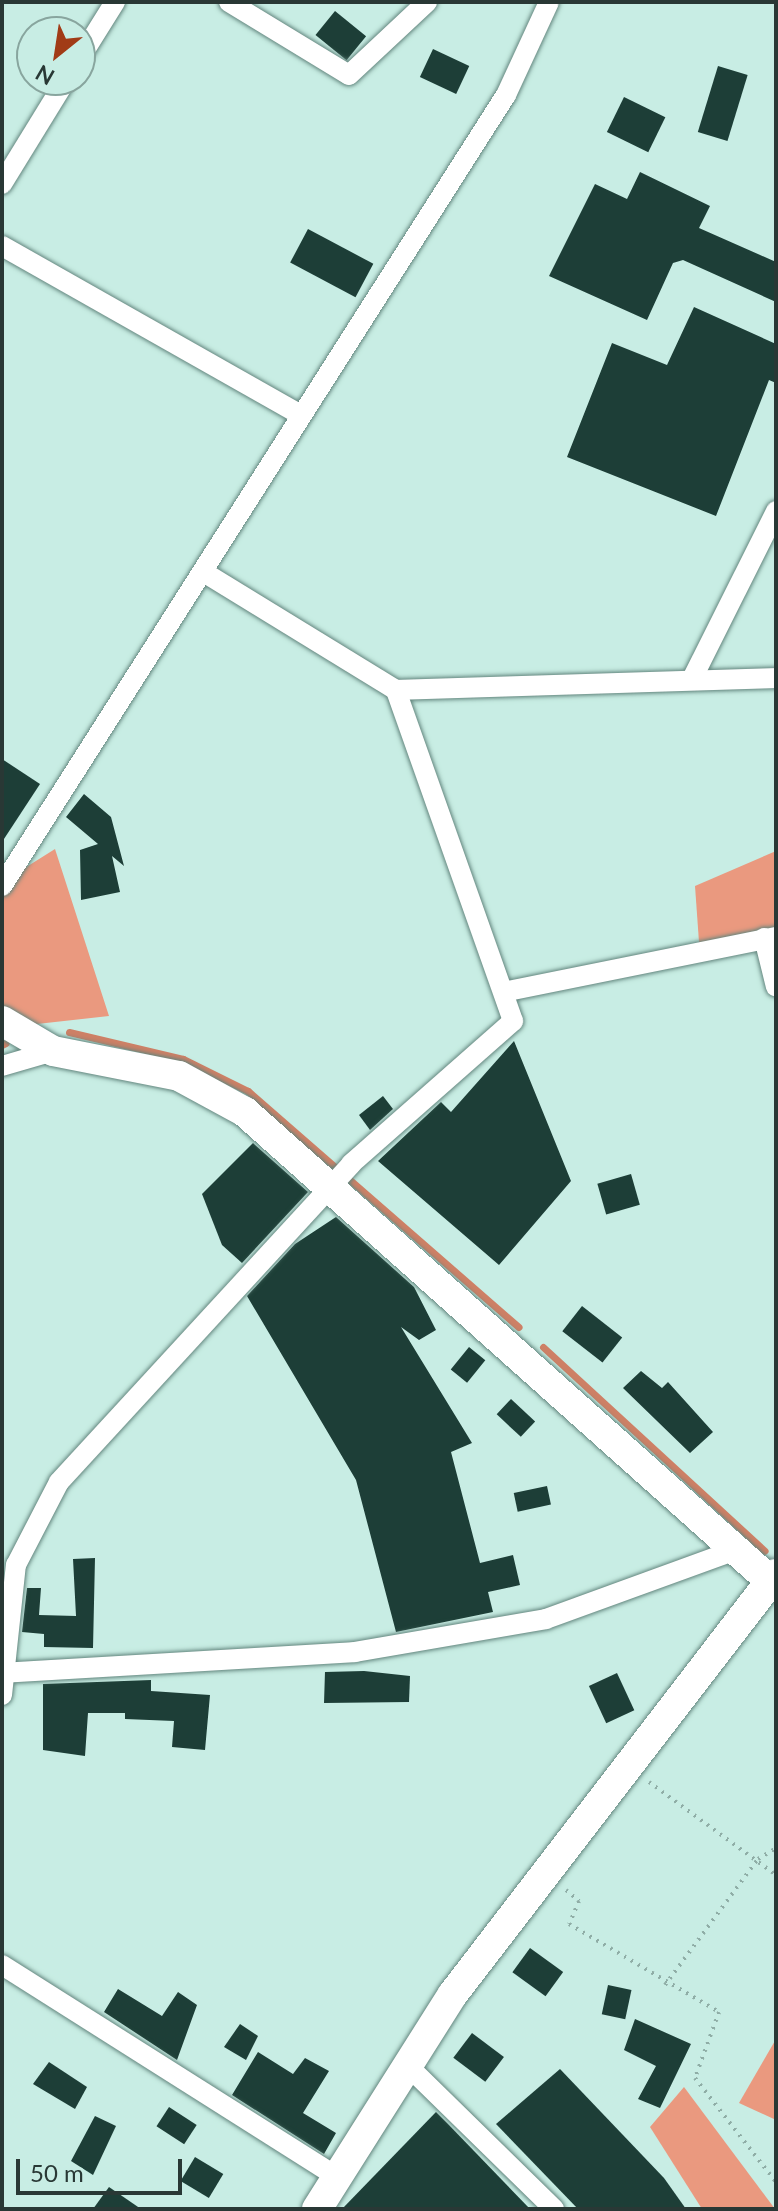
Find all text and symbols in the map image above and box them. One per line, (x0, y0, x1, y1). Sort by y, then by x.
north arrow (16, 16, 96, 96)
text: N (31, 60, 59, 91)
scale bar (20, 2143, 186, 2193)
text: 50 m (30, 2158, 84, 2187)

